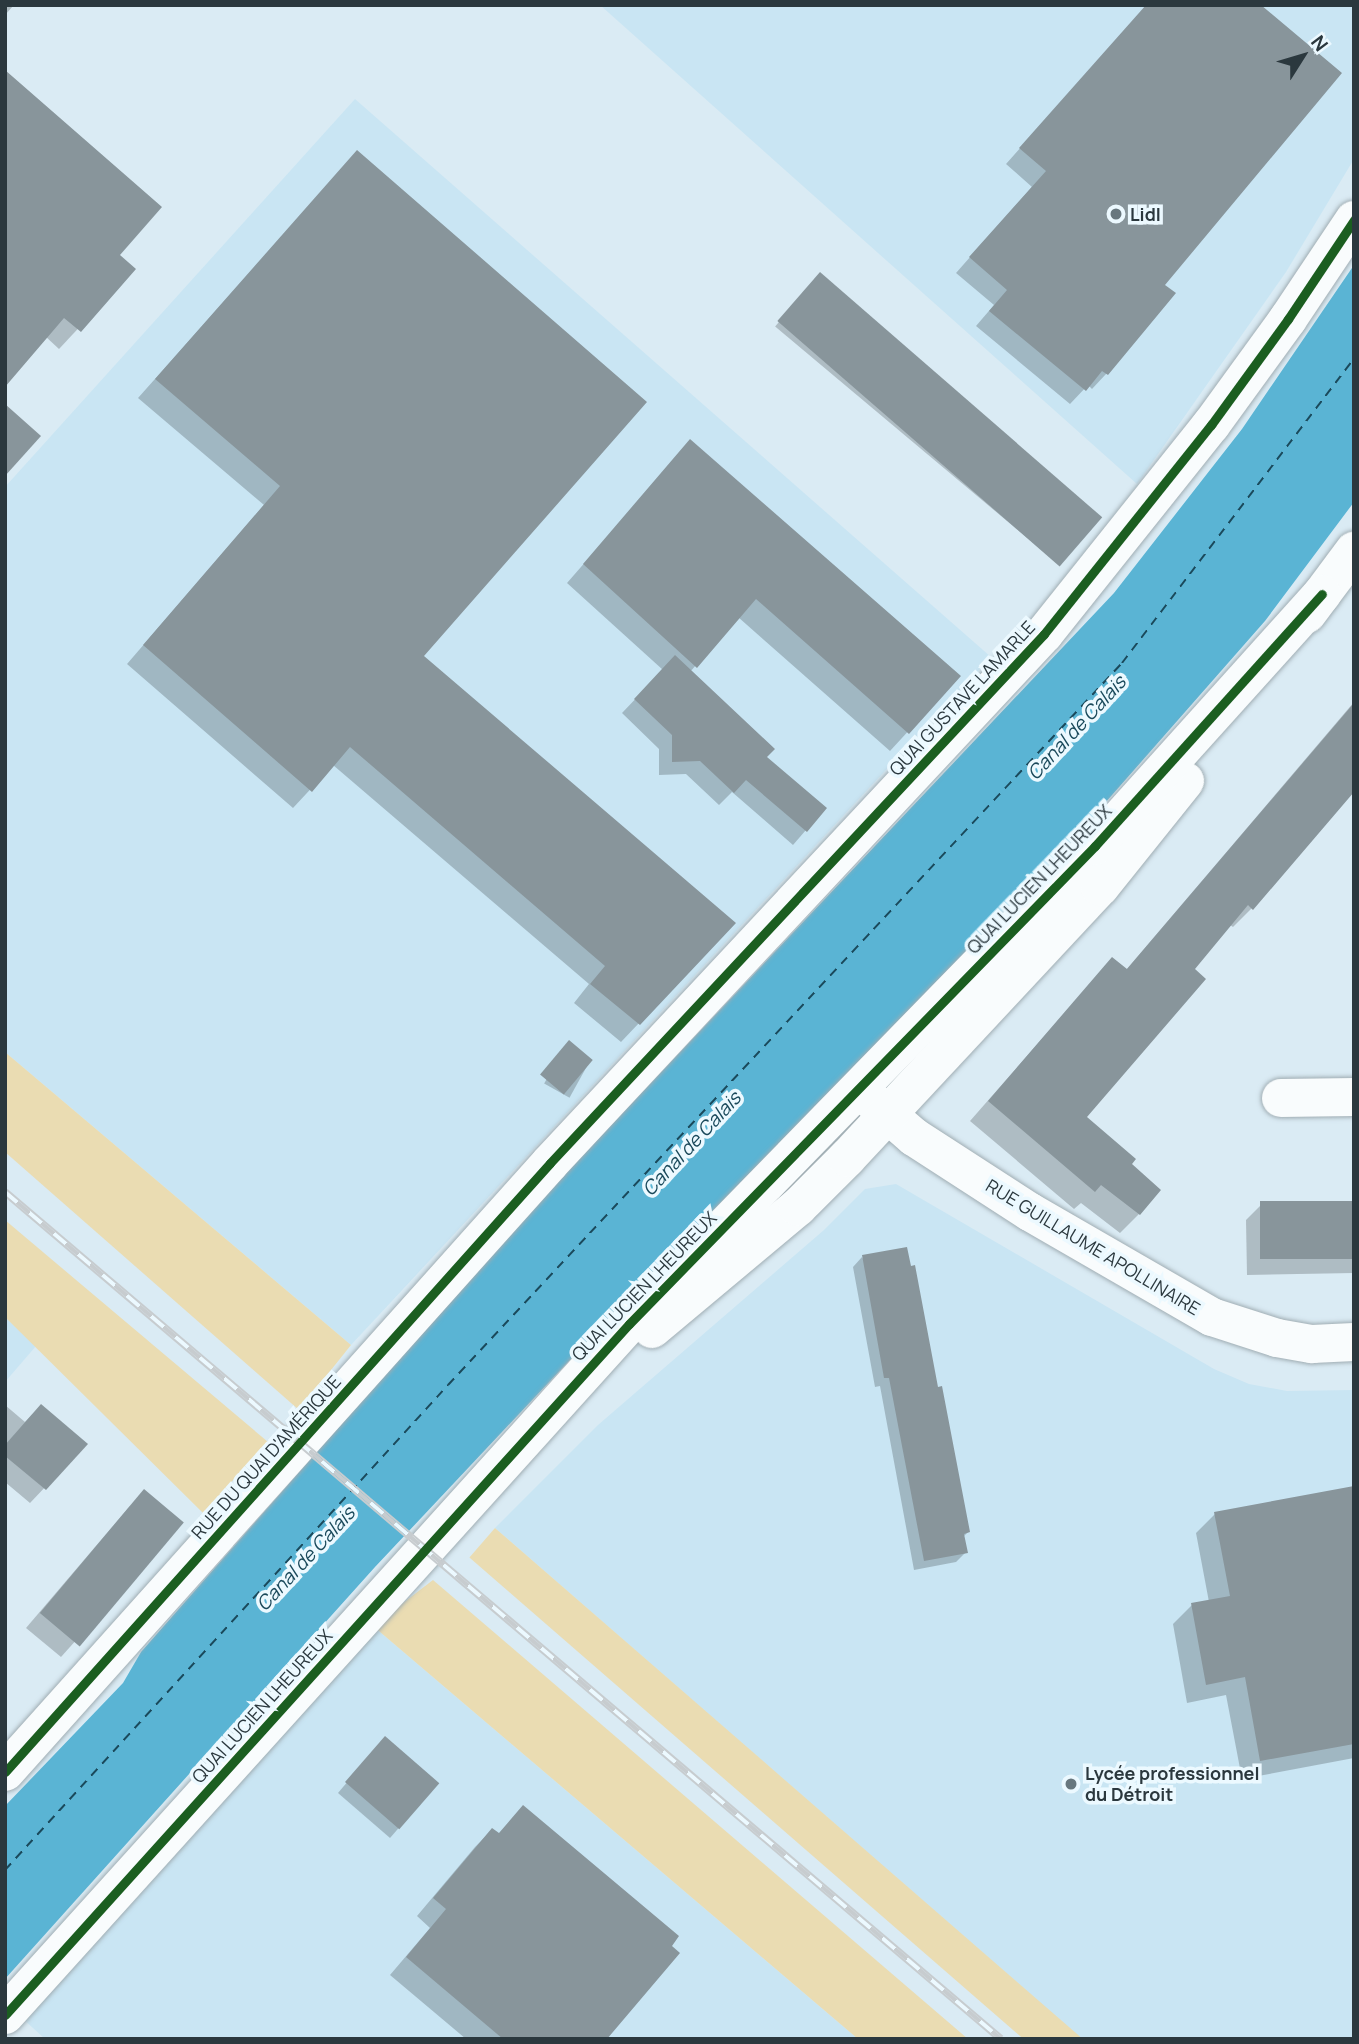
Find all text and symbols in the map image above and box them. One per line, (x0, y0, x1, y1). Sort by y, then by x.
north arrow (1268, 21, 1338, 91)
text: N (1305, 30, 1334, 57)
place label: Lidl (1130, 203, 1161, 225)
marker: Lidl (1108, 206, 1124, 222)
street label: QUAI GUSTAVE LAMARLE (885, 616, 1039, 780)
water label: Canal de Calais (1023, 671, 1131, 785)
street label: QUAI LUCIEN LHEUREUX (962, 800, 1116, 958)
water label: Canal de Calais (638, 1087, 746, 1201)
street label: RUE GUILLAUME APOLLINAIRE (982, 1174, 1204, 1320)
street label: QUAI LUCIEN LHEUREUX (567, 1207, 721, 1365)
street label: RUE DU QUAI D'AMÉRIQUE (187, 1371, 345, 1543)
water label: Canal de Calais (252, 1502, 360, 1616)
street label: QUAI LUCIEN LHEUREUX (187, 1625, 337, 1787)
place label: Lycée professionnel du Détroit (1085, 1763, 1259, 1806)
marker: Lycée professionnel du Détroit (1063, 1776, 1079, 1792)

